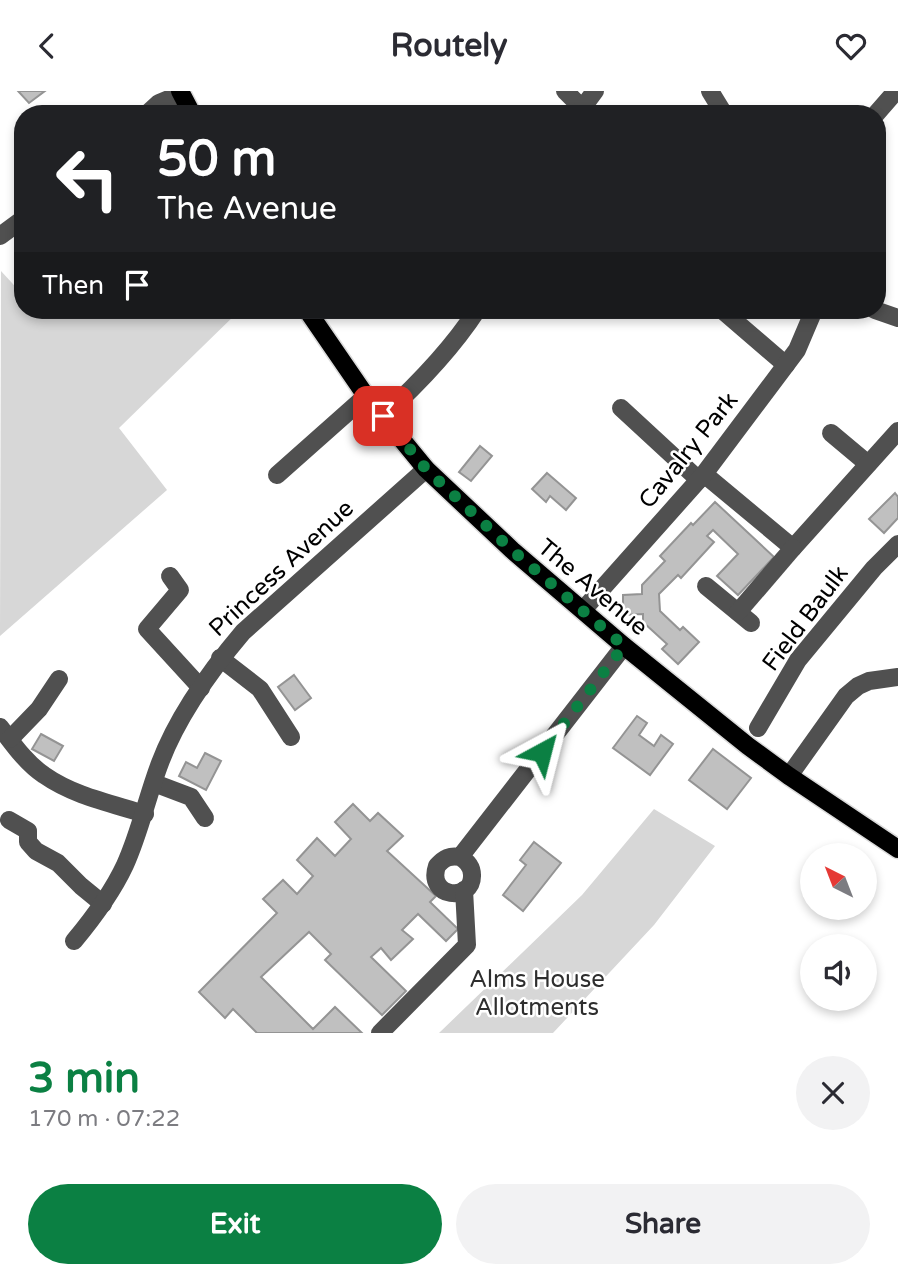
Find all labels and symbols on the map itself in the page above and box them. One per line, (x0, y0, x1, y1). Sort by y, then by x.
pin (353, 386, 413, 446)
street label: Cavalry Park (633, 386, 744, 514)
street label: Princess Avenue (203, 494, 360, 643)
street label: The Avenue (532, 533, 654, 642)
street label: Field Baulk (756, 560, 855, 677)
position arrow (505, 715, 579, 789)
north arrow (800, 843, 877, 921)
park label: Alms House Allotments (469, 965, 605, 1022)

